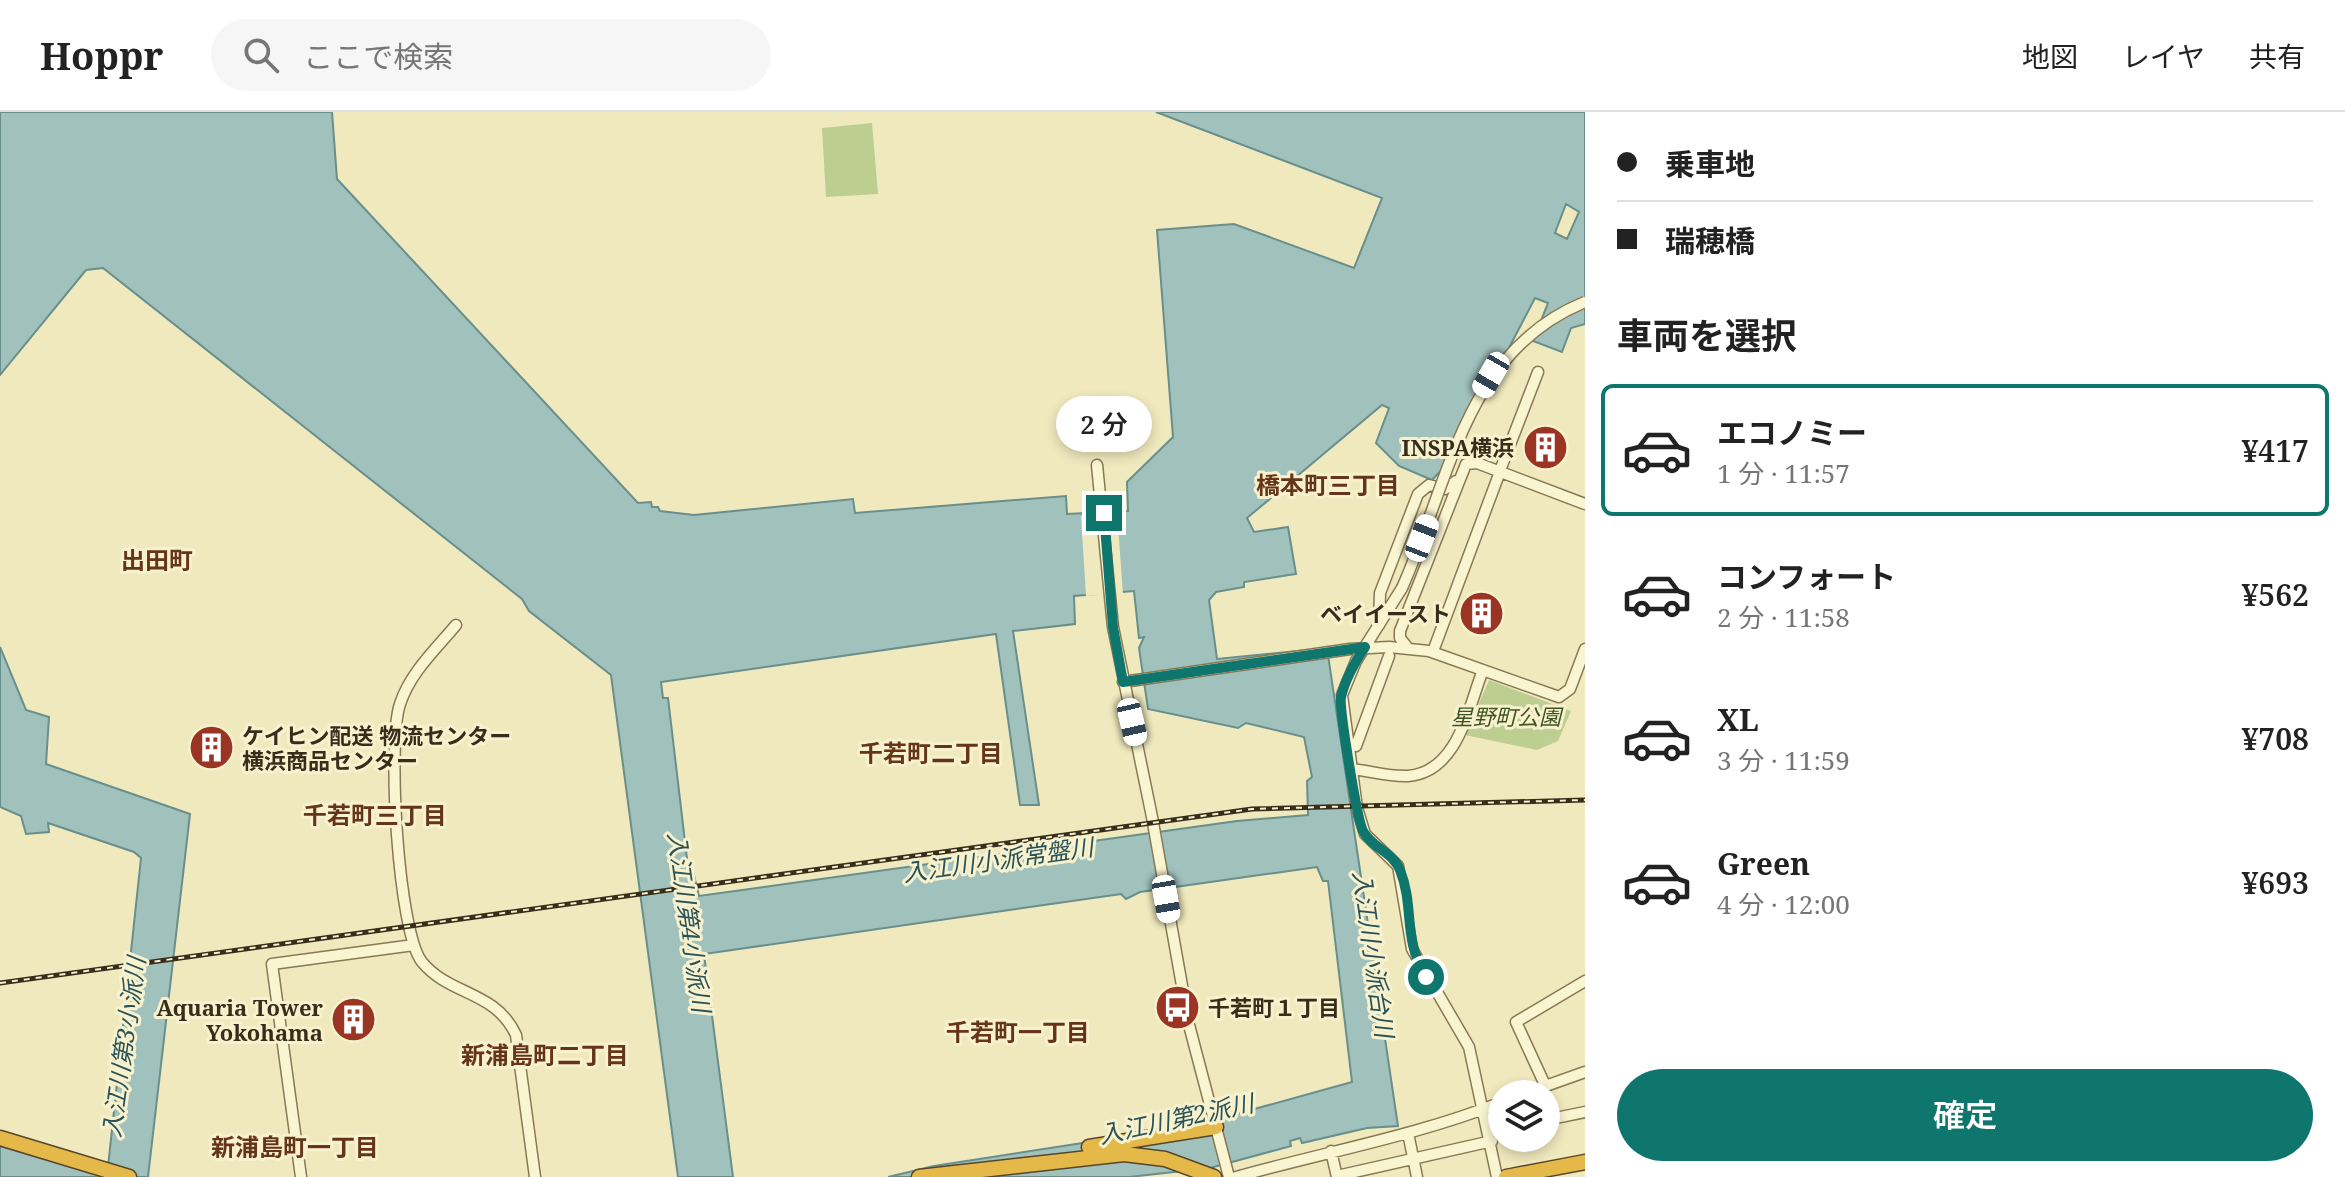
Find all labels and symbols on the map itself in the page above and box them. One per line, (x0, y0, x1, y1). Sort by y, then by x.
car (1469, 348, 1513, 402)
callout: 2 分 (1056, 397, 1152, 453)
building icon: INSPA横浜 (1521, 423, 1569, 471)
place label: INSPA横浜 (1402, 432, 1514, 462)
district label: 橋本町三丁目 (1256, 468, 1400, 501)
route end (1086, 495, 1122, 531)
car (1402, 511, 1442, 565)
district label: 出田町 (121, 543, 193, 576)
building icon: ベイイースト (1458, 589, 1506, 637)
place label: ベイイースト (1320, 598, 1451, 628)
car (1115, 696, 1149, 748)
park label: 星野町公園 (1451, 701, 1564, 731)
place label: ケイヒン配送 物流センター 横浜商品センター (242, 720, 511, 775)
building icon: ケイヒン配送 物流センター 横浜商品センター (187, 724, 235, 772)
district label: 千若町二丁目 (859, 736, 1003, 769)
district label: 千若町三丁目 (303, 798, 447, 831)
water label: 入江川小派常盤川 (901, 829, 1098, 889)
water label: 入江川第4小派川 (661, 830, 719, 1017)
water label: 入江川小派台川 (1346, 869, 1402, 1042)
car (1150, 873, 1182, 925)
water label: 入江川第3小派川 (94, 952, 152, 1139)
route start (1408, 959, 1444, 995)
bus stop icon: 千若町１丁目 (1153, 983, 1201, 1031)
place label: Aquaria Tower Yokohama (157, 992, 323, 1047)
place label: 千若町１丁目 (1208, 992, 1340, 1022)
building icon: Aquaria Tower Yokohama (330, 996, 378, 1044)
district label: 千若町一丁目 (946, 1015, 1090, 1048)
district label: 新浦島町二丁目 (461, 1038, 629, 1071)
water label: 入江川第2派川 (1096, 1085, 1259, 1151)
district label: 新浦島町一丁目 (211, 1130, 379, 1163)

